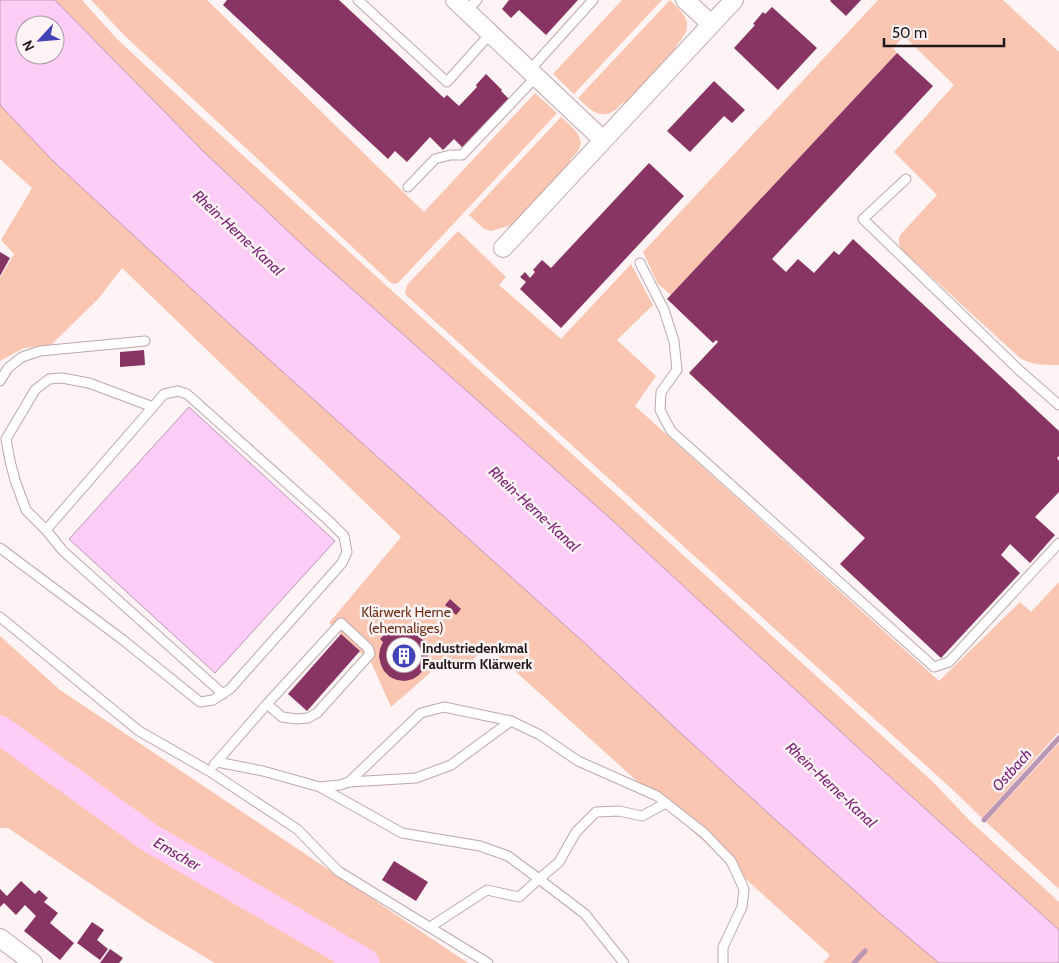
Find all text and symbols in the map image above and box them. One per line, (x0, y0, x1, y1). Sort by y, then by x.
north arrow (15, 15, 65, 65)
scale bar (884, 15, 1004, 47)
text: 50 m (892, 24, 927, 42)
text: N (18, 37, 39, 54)
water label: Rhein-Herne-Kanal (189, 186, 287, 280)
water label: Rhein-Herne-Kanal (485, 462, 583, 556)
park label: Klärwerk Herne (ehemaliges) (361, 603, 451, 637)
place label: Industriedenkmal Faulturm Klärwerk (422, 639, 533, 673)
building icon: Industriedenkmal Faulturm Klärwerk (391, 643, 417, 669)
water label: Rhein-Herne-Kanal (782, 738, 880, 832)
water label: Ostbach (988, 745, 1036, 795)
water label: Emscher (150, 833, 205, 875)

